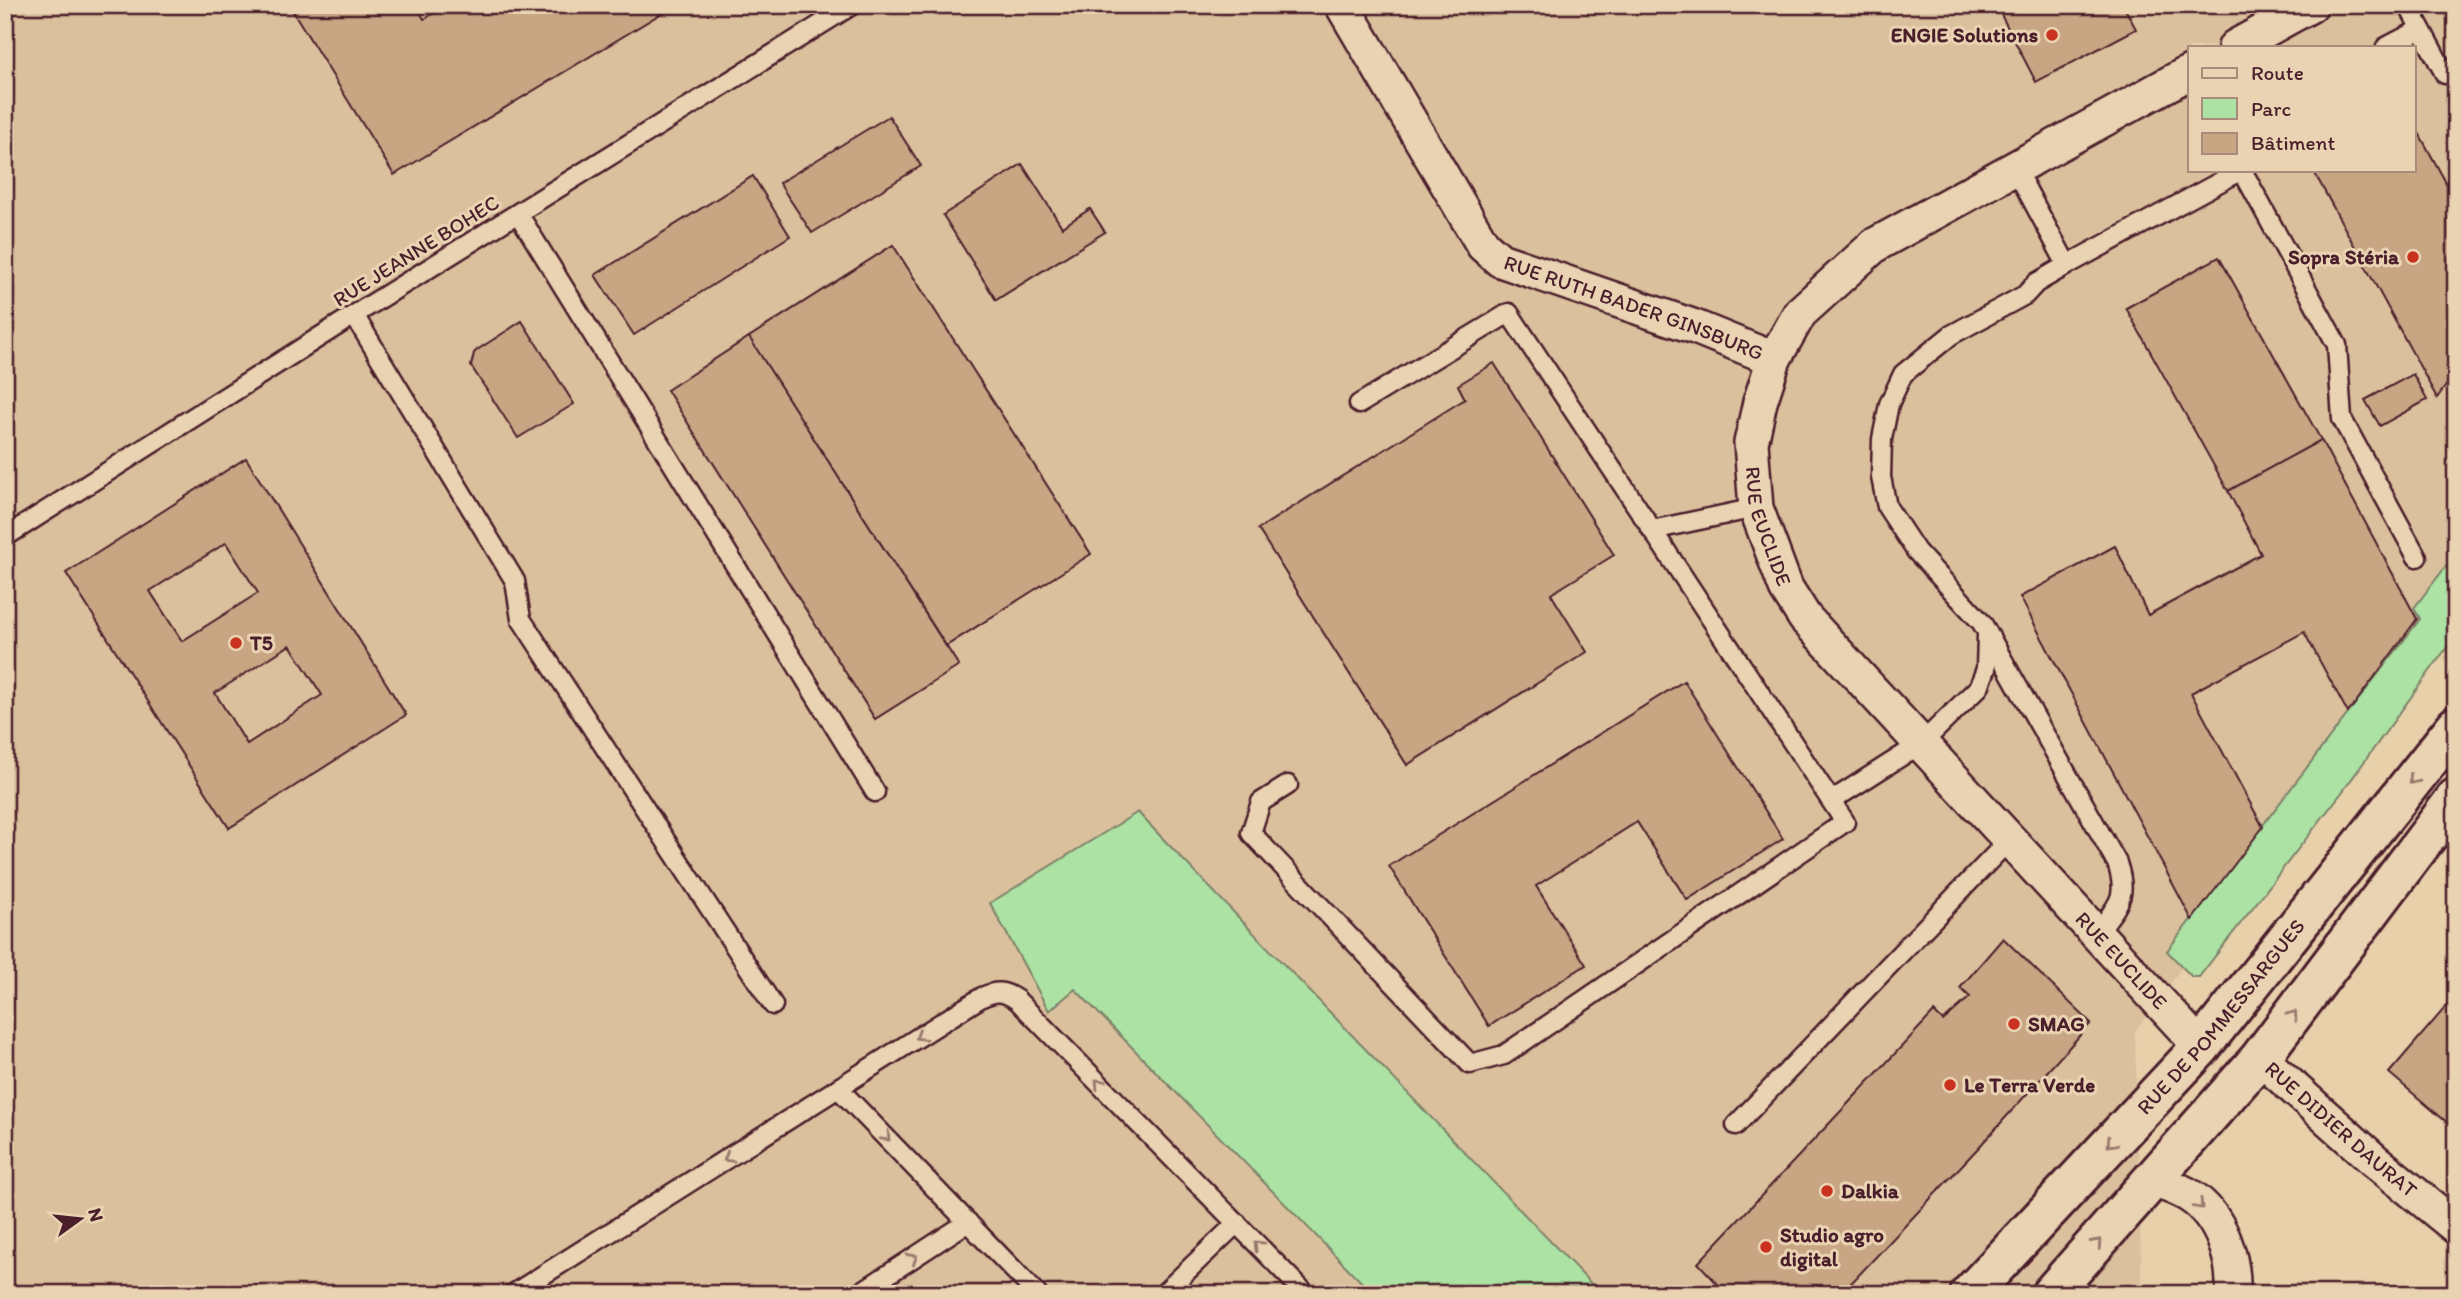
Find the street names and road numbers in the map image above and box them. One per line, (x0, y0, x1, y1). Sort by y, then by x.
street label: RUE JEANNE BOHEC (328, 189, 503, 312)
street label: RUE RUTH BADER GINSBURG (1501, 249, 1767, 365)
street label: RUE EUCLIDE (1741, 465, 1797, 589)
street label: RUE EUCLIDE (2070, 906, 2173, 1014)
street label: RUE DE POMMESSARGUES (2131, 914, 2310, 1119)
street label: RUE DIDIER DAURAT (2260, 1056, 2423, 1202)

